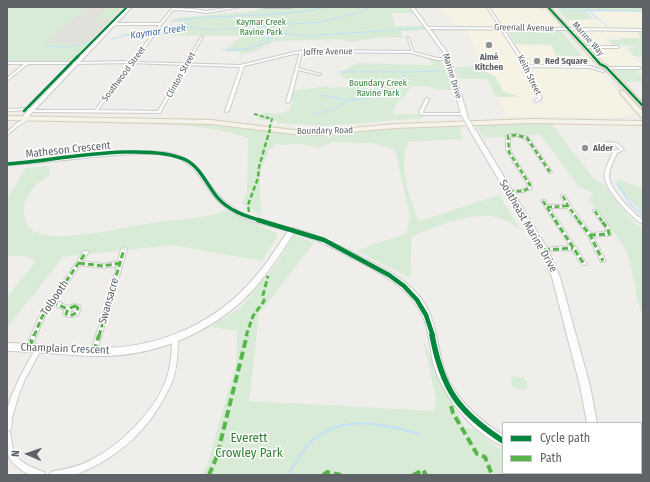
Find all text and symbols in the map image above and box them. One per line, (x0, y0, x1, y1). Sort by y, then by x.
park label: Kaymar Creek Ravine Park (236, 17, 286, 38)
street label: Marine Way (570, 20, 606, 58)
water label: Kaymar Creek (130, 22, 186, 42)
street label: Greenall Avenue (494, 22, 554, 34)
marker: Aimé Kitchen (484, 40, 494, 50)
street label: Southwood Street (100, 44, 148, 104)
street label: Joffre Avenue (303, 46, 353, 58)
street label: Clinton Street (164, 50, 198, 100)
street label: Marine Drive (440, 52, 464, 100)
place label: Aimé Kitchen (475, 52, 503, 73)
street label: Keith Street (515, 53, 543, 97)
marker: Red Square (532, 56, 542, 66)
place label: Red Square (545, 56, 588, 66)
park label: Boundary Creek Ravine Park (349, 78, 407, 99)
street label: Boundary Road (297, 125, 353, 137)
street label: Matheson Crescent (25, 139, 111, 161)
marker: Alder (580, 143, 590, 153)
place label: Alder (593, 143, 613, 153)
street label: Southeast Marine Drive (496, 177, 560, 275)
street label: Swansacre (96, 276, 122, 326)
street label: Tolbooth (38, 278, 72, 318)
street label: Champlain Crescent (20, 341, 110, 357)
legend (502, 422, 642, 474)
park label: Everett Crowley Park (215, 430, 283, 461)
text: Cycle path (540, 431, 590, 445)
north arrow (8, 434, 48, 474)
text: N (9, 450, 22, 457)
text: Path (540, 451, 562, 465)

